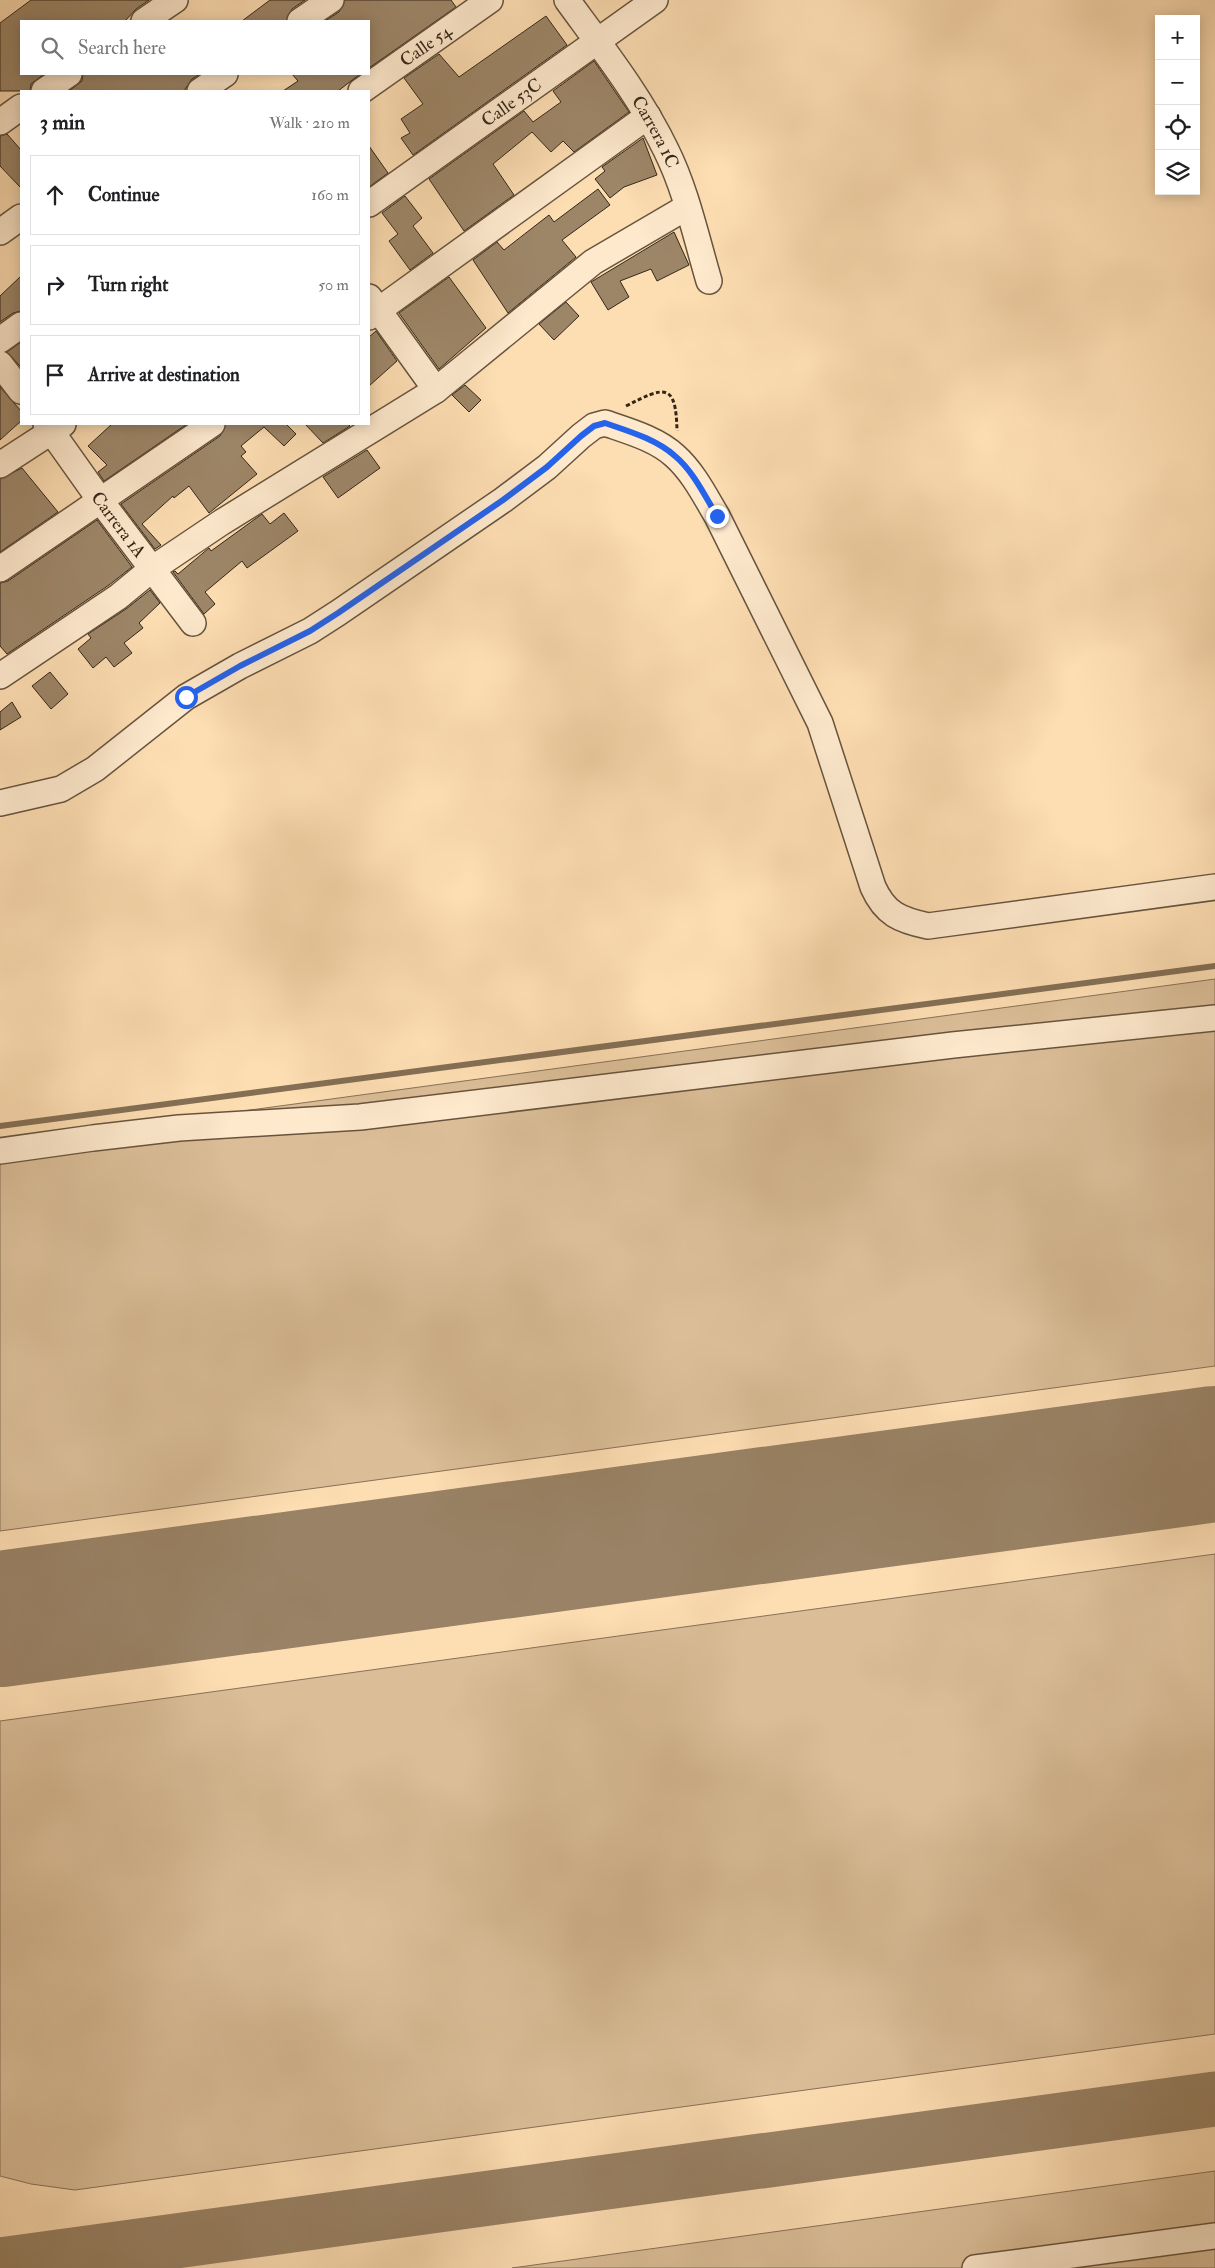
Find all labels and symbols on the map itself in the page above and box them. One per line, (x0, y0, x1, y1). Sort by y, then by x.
street label: Calle 54 (395, 19, 457, 72)
street label: Calle 53C (477, 73, 546, 132)
street label: Carrera 1C (627, 91, 684, 171)
street label: Carrera 1A (86, 487, 151, 563)
route end (706, 505, 729, 528)
route start (175, 686, 198, 709)

